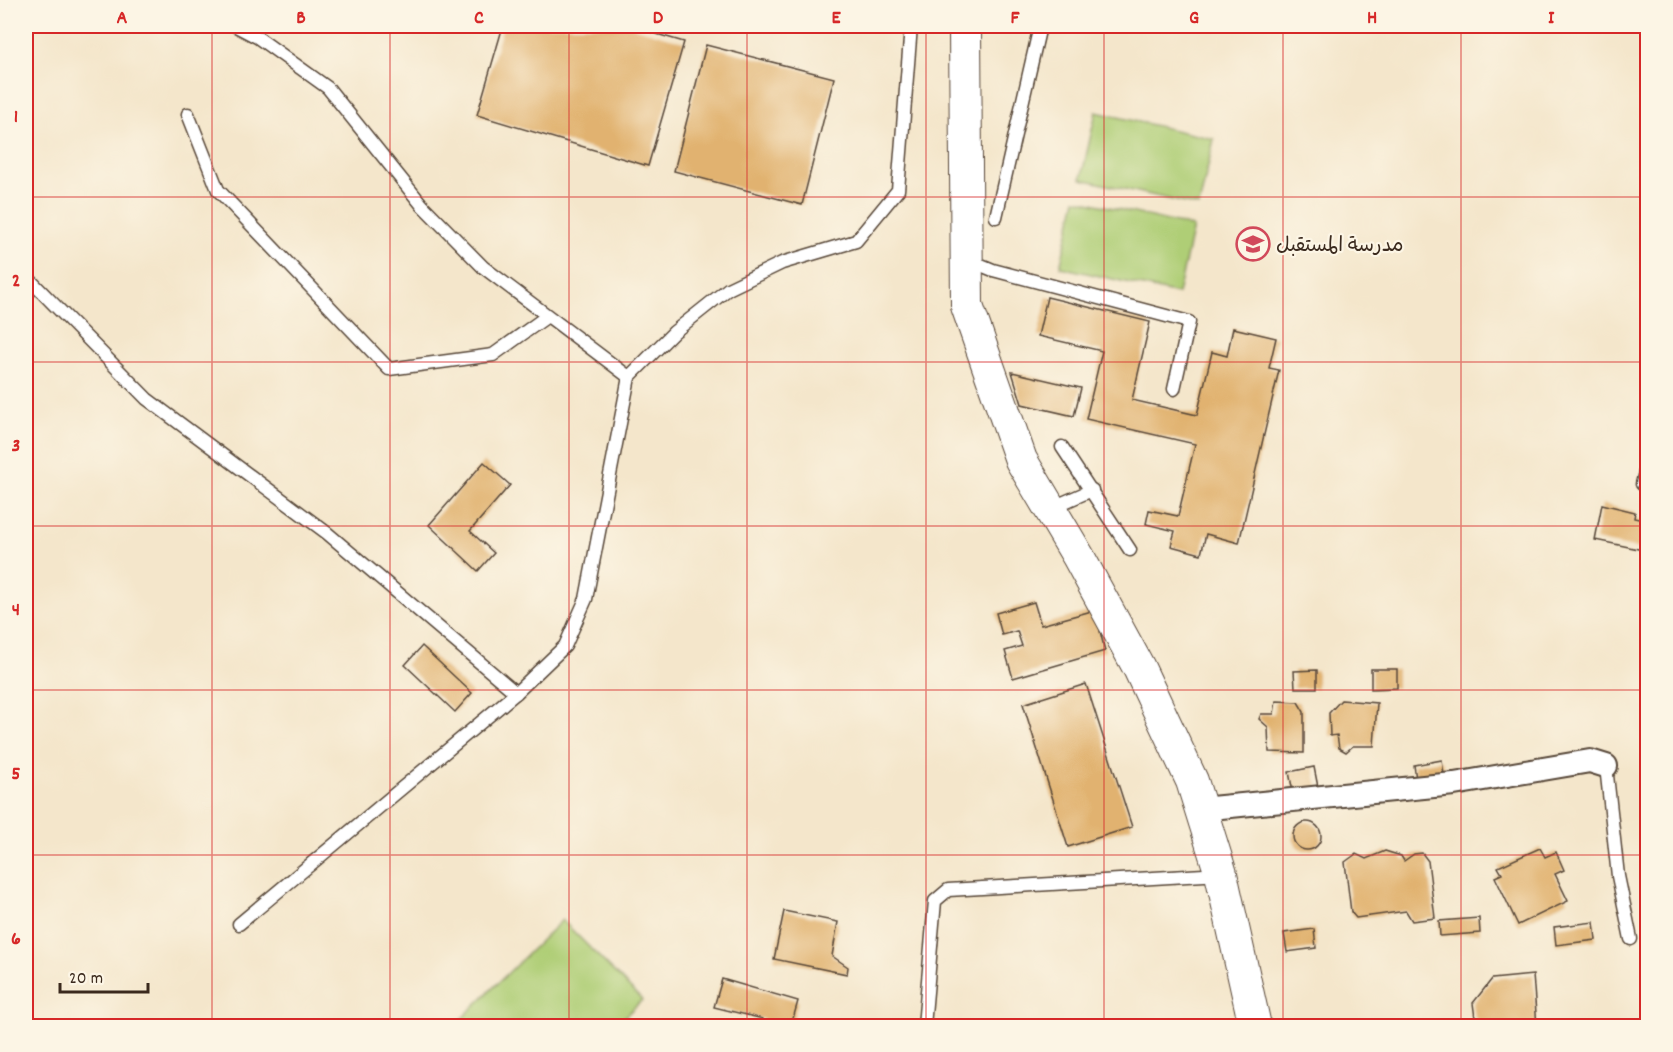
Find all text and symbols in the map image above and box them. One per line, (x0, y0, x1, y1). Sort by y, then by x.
text: A (117, 5, 128, 33)
text: B (296, 5, 306, 33)
text: C (474, 5, 484, 33)
text: D (653, 5, 664, 33)
text: E (831, 5, 841, 33)
text: F (1011, 5, 1021, 33)
text: G (1189, 5, 1199, 33)
text: H (1367, 5, 1377, 33)
text: I (1548, 5, 1555, 33)
text: 1 (14, 104, 18, 132)
school or university icon: مدرسة المستقبل (1235, 226, 1271, 262)
place label: مدرسة المستقبل (1276, 233, 1404, 261)
text: 2 (12, 268, 20, 296)
text: 3 (12, 433, 20, 461)
text: 4 (12, 597, 20, 625)
text: 5 (11, 761, 21, 789)
text: 6 (11, 926, 21, 954)
scale bar (60, 956, 148, 994)
text: 20 m (69, 967, 103, 992)

